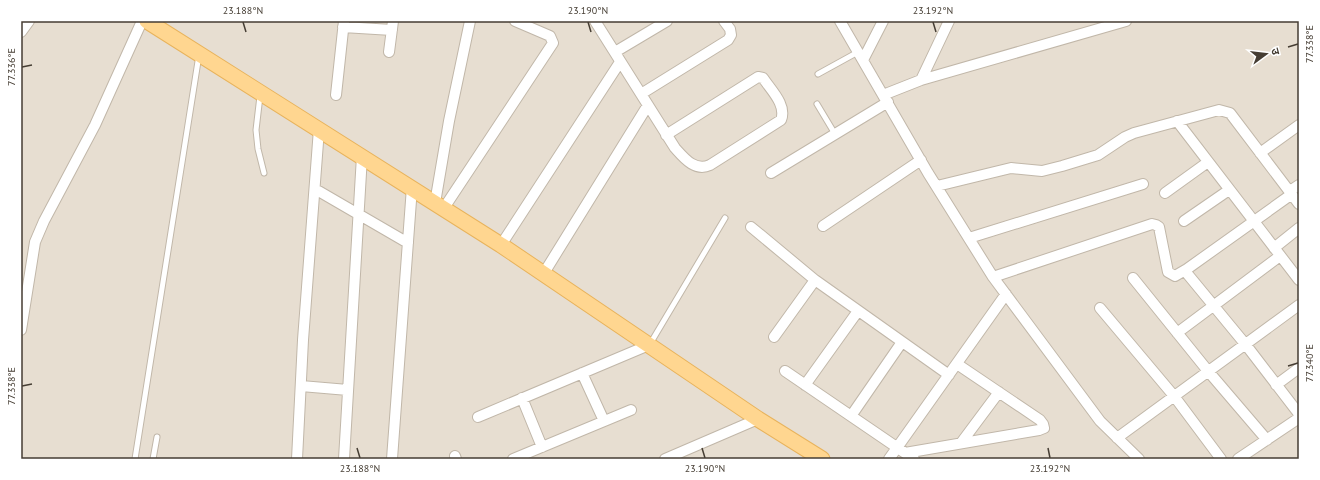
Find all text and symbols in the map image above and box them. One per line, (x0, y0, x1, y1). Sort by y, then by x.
text: 23.188°N (223, 4, 263, 17)
text: 23.190°N (568, 4, 608, 17)
text: 23.192°N (913, 4, 953, 17)
text: 77.338°E (1303, 25, 1316, 63)
north arrow (1246, 34, 1286, 74)
text: उ (1268, 46, 1283, 57)
text: 77.336°E (5, 48, 18, 86)
text: 77.340°E (1303, 344, 1316, 382)
text: 77.338°E (5, 367, 18, 405)
text: 23.188°N (340, 462, 380, 475)
text: 23.190°N (685, 462, 725, 475)
text: 23.192°N (1030, 462, 1070, 475)

